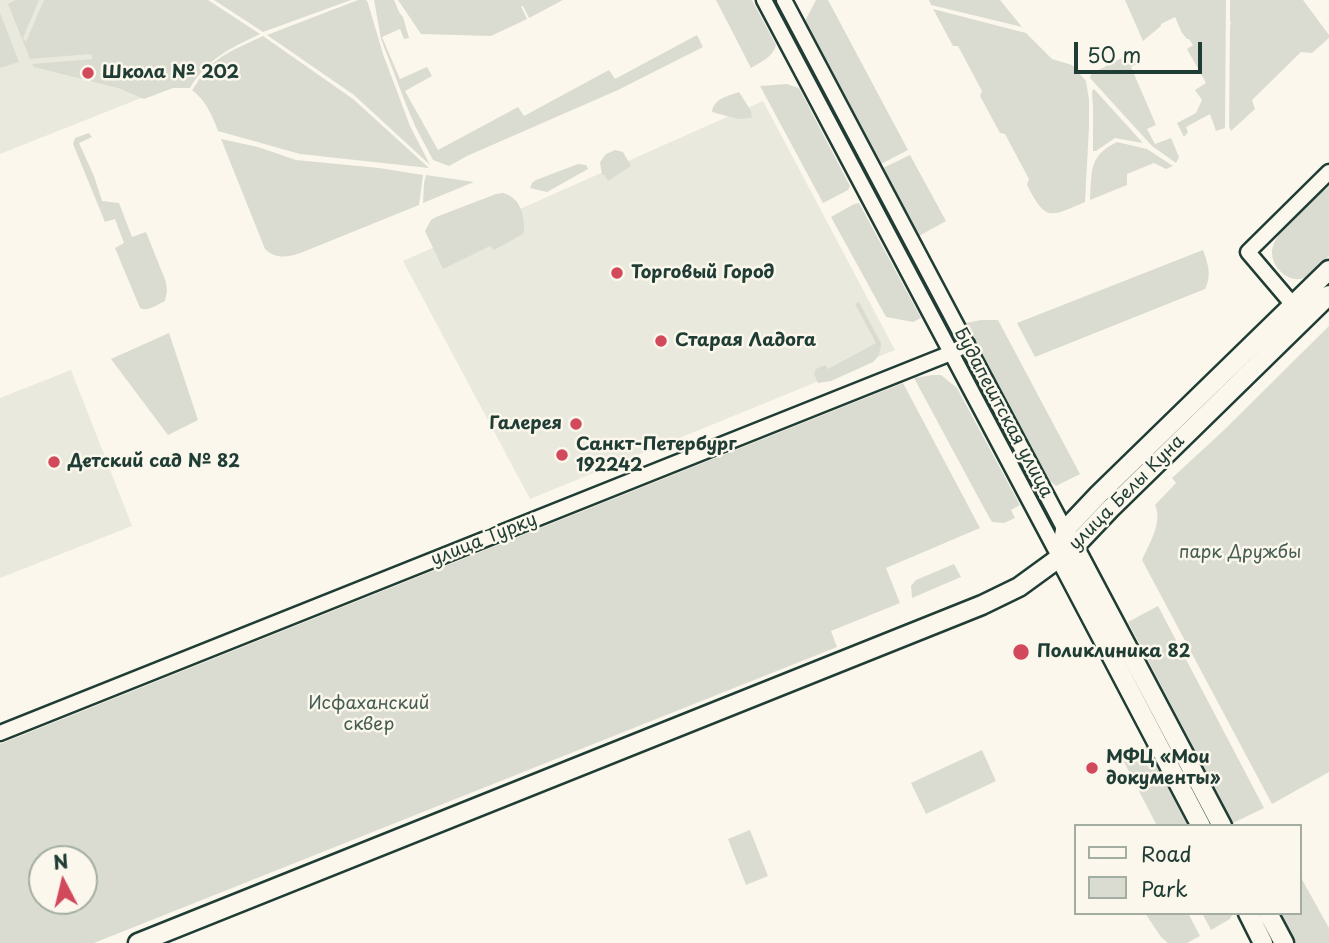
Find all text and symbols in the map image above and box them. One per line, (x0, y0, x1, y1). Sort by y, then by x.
scale bar (1077, 28, 1205, 72)
text: 50 m (1087, 38, 1141, 70)
place label: Школа № 202 (102, 62, 239, 84)
marker: Школа № 202 (80, 65, 96, 81)
place label: Торговый Город (631, 262, 774, 284)
marker: Торговый Город (609, 265, 625, 281)
street label: Будапештская улица (949, 324, 1057, 502)
place label: Старая Ладога (675, 330, 816, 352)
marker: Старая Ладога (653, 333, 669, 349)
place label: Галерея (489, 413, 562, 435)
marker: Галерея (568, 416, 584, 432)
street label: улица Белы Куна (1065, 431, 1189, 555)
place label: Санкт-Петербург 192242 (576, 434, 736, 476)
marker: Санкт-Петербург 192242 (554, 447, 570, 463)
place label: Детский сад № 82 (68, 451, 240, 473)
marker: Детский сад № 82 (46, 454, 62, 470)
street label: улица Турку (428, 509, 540, 571)
park label: парк Дружбы (1179, 542, 1301, 564)
place label: Поликлиника 82 (1037, 641, 1190, 663)
marker: Поликлиника 82 (1011, 642, 1031, 662)
park label: Исфаханский сквер (309, 693, 429, 736)
place label: МФЦ «Мои документы» (1106, 747, 1220, 790)
marker: МФЦ «Мои документы» (1084, 760, 1100, 776)
legend (1074, 824, 1301, 915)
text: Road (1141, 837, 1192, 869)
north arrow (28, 845, 98, 915)
text: N (52, 846, 70, 876)
text: Park (1141, 872, 1188, 904)

